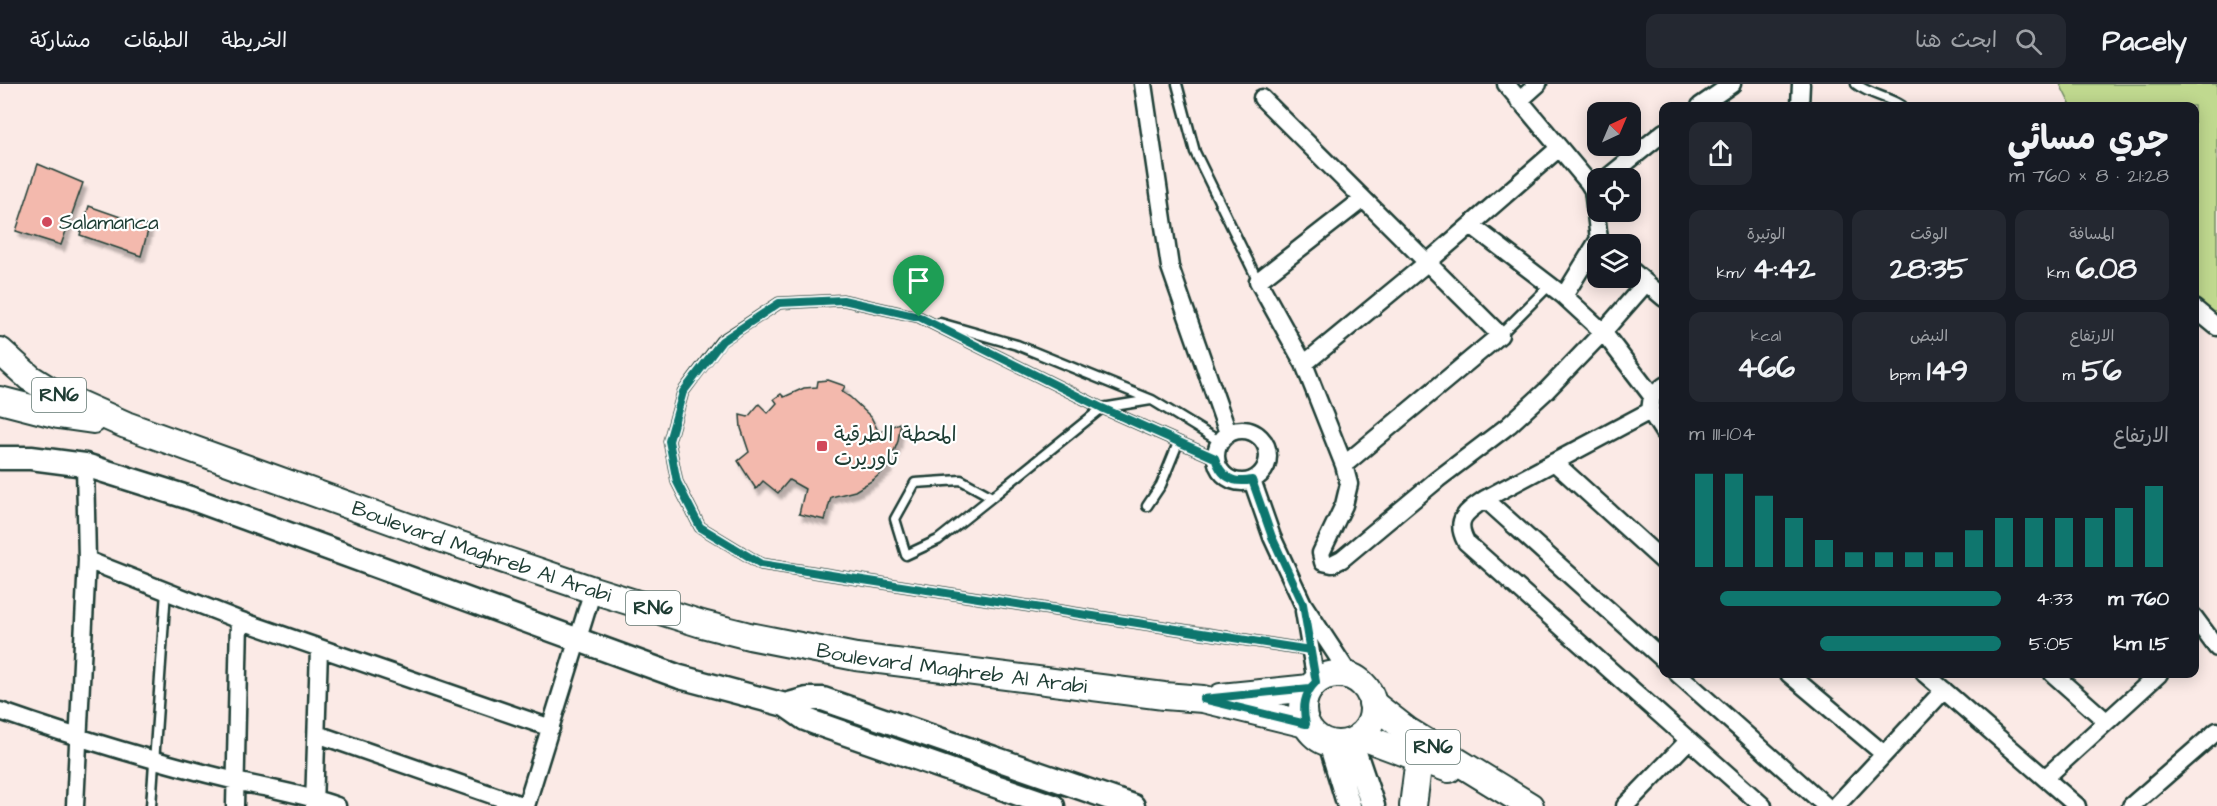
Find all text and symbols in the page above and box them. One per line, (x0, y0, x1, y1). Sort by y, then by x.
search box (1646, 14, 2066, 68)
text: Pacely (2102, 22, 2187, 61)
text: ابحث هنا (1915, 25, 1997, 56)
icon: search (2012, 25, 2045, 58)
text: مشاركة (30, 26, 91, 55)
text: الطبقات (124, 26, 189, 55)
text: الخريطة (222, 26, 287, 55)
north arrow (1587, 102, 1641, 156)
map controls (1587, 102, 1641, 288)
text: جري مسائي (2007, 116, 2169, 162)
button: share (1689, 122, 1752, 185)
text: 21:28 · 8 × 760 m (2009, 162, 2169, 190)
button: locate (1587, 168, 1641, 222)
place label: Salamanca (59, 208, 159, 237)
marker: Salamanca (40, 215, 54, 229)
text: الوتيرة (1747, 223, 1785, 245)
text: الوقت (1910, 223, 1948, 245)
text: المسافة (2069, 223, 2115, 245)
button: layers (1587, 234, 1641, 288)
text: 4:42 (1752, 248, 1816, 290)
text: 28:35 (1890, 248, 1968, 290)
text: 6.08 (2076, 248, 2137, 290)
pin (893, 255, 944, 317)
text: /km (1717, 262, 1752, 284)
text: km (2047, 262, 2076, 284)
icon: arrive (902, 264, 935, 297)
text: kcal (1751, 325, 1781, 347)
text: النبض (1910, 325, 1948, 347)
text: الارتفاع (2070, 325, 2114, 347)
text: 466 (1737, 347, 1795, 389)
text: 149 (1927, 350, 1968, 392)
text: 56 (2081, 350, 2121, 392)
text: bpm (1890, 364, 1927, 386)
text: m (2063, 364, 2081, 386)
road number: RN6 (32, 378, 86, 412)
place label: المحطة الطرقية تاوريرت (834, 420, 957, 473)
text: 104–111 m (1689, 420, 1755, 448)
text: الارتفاع (2113, 422, 2169, 450)
marker: المحطة الطرقية تاوريرت (815, 439, 829, 453)
street label: Boulevard Maghreb Al Arabi (348, 493, 615, 609)
text: 4:33 (2036, 585, 2073, 613)
text: 760 m (2108, 585, 2169, 613)
road number: RN6 (626, 591, 680, 625)
text: 5:05 (2029, 630, 2073, 658)
text: 1.5 km (2114, 630, 2169, 658)
street label: Boulevard Maghreb Al Arabi (814, 635, 1089, 701)
road number: RN6 (1406, 730, 1460, 764)

